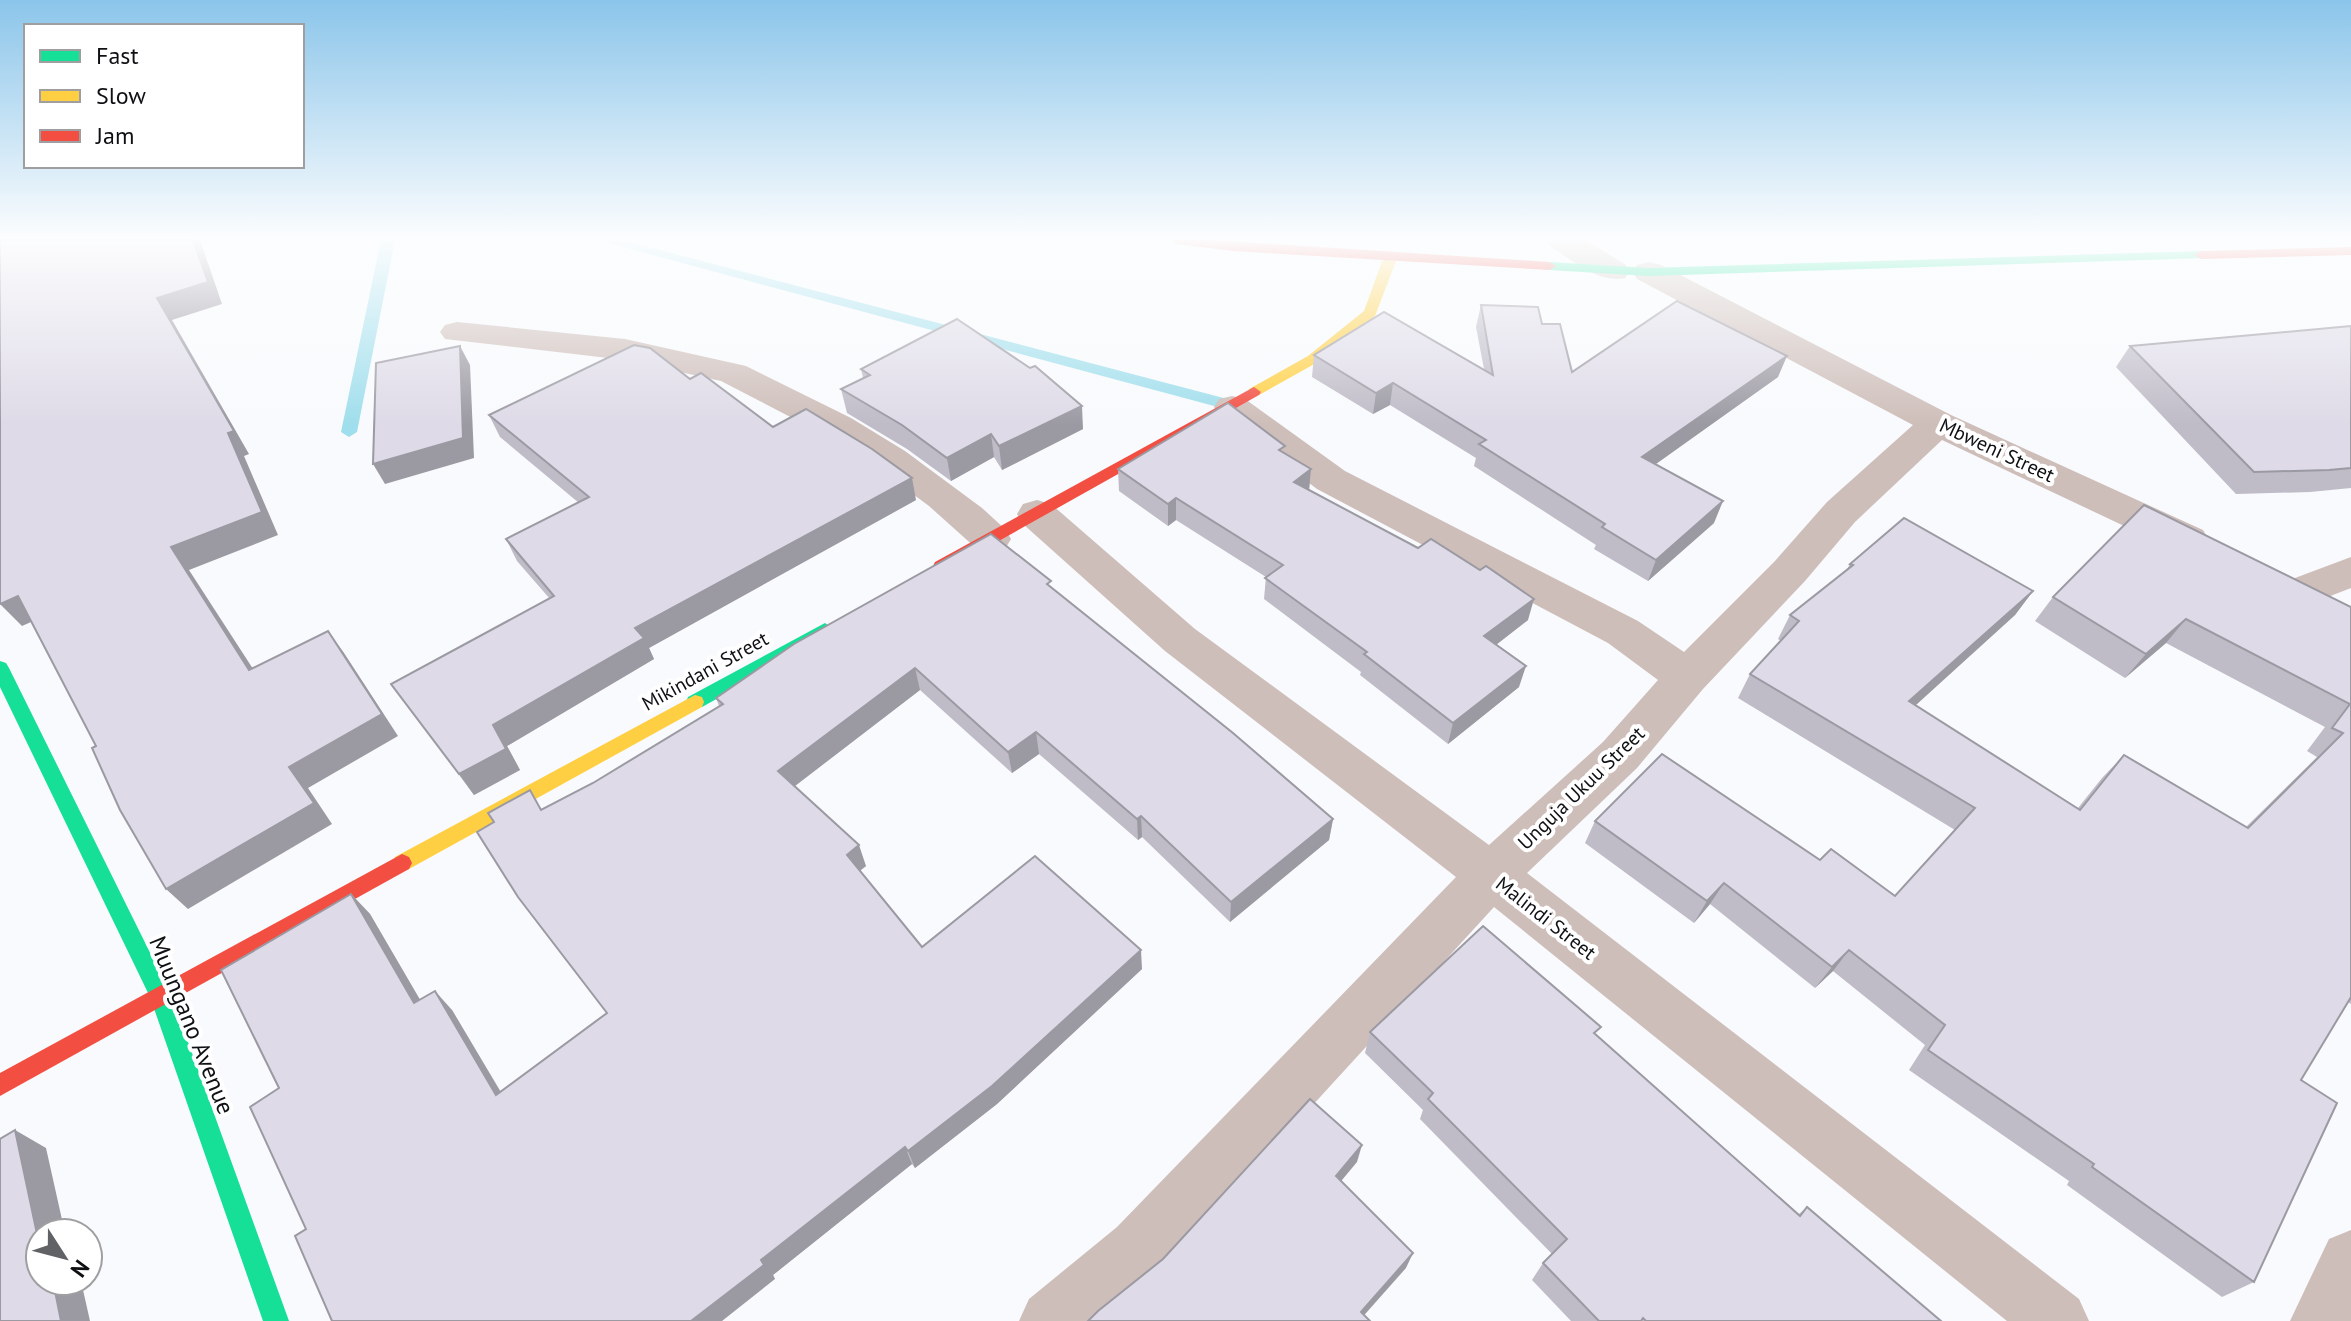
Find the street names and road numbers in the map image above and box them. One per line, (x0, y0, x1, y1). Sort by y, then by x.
street label: Mbweni Street (1935, 412, 2059, 488)
street label: Mikindani Street (637, 625, 773, 716)
street label: Unguja Ukuu Street (1512, 721, 1650, 855)
street label: Malindi Street (1491, 871, 1602, 965)
street label: Muungano Avenue (142, 931, 242, 1119)

